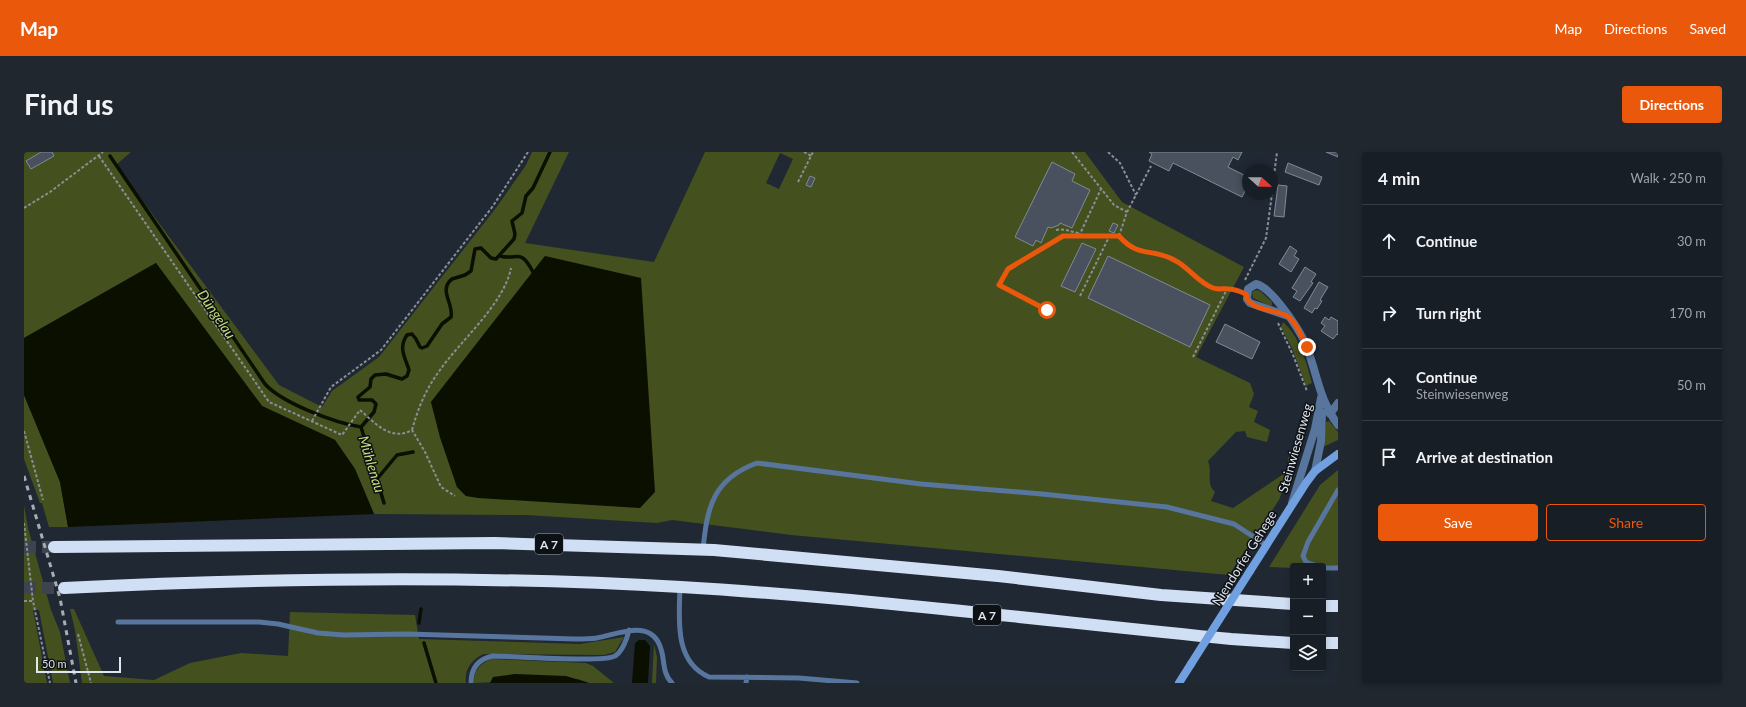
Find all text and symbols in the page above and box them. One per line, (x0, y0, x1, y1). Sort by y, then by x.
text: Map (20, 17, 58, 40)
text: Map (1555, 20, 1582, 37)
text: Directions (1604, 20, 1667, 37)
text: Saved (1689, 20, 1726, 37)
button: Directions (1622, 86, 1722, 123)
text: Find us (24, 87, 114, 121)
north arrow (1242, 164, 1278, 200)
text: 4 min (1378, 168, 1420, 189)
text: Walk · 250 m (1630, 170, 1706, 186)
icon: ahead (1378, 230, 1400, 252)
text: Continue (1416, 232, 1477, 250)
text: 30 m (1677, 233, 1706, 249)
water label: Düngelau (194, 286, 240, 342)
route start (1038, 301, 1056, 319)
icon: right (1378, 302, 1400, 324)
text: Turn right (1416, 304, 1481, 322)
text: 170 m (1669, 305, 1706, 321)
route end (1298, 338, 1316, 356)
text: Continue (1416, 368, 1477, 386)
icon: ahead (1378, 374, 1400, 396)
text: 50 m (1677, 377, 1706, 393)
text: Steinwiesenweg (1416, 386, 1508, 402)
street label: Steinwiesenweg (1275, 401, 1315, 495)
water label: Mühlenau (355, 433, 389, 495)
icon: arrive (1378, 446, 1400, 468)
text: Arrive at destination (1416, 448, 1553, 466)
button: Save (1378, 504, 1538, 541)
button: Share (1546, 504, 1706, 541)
street label: Niendorfer Gehege (1208, 507, 1280, 609)
road number: A 7 (535, 534, 563, 554)
map controls (1290, 563, 1326, 671)
button: + (1290, 563, 1326, 599)
button: − (1290, 599, 1326, 635)
road number: A 7 (973, 605, 1001, 625)
button: layers (1290, 635, 1326, 671)
scale bar (36, 655, 121, 674)
text: 50 m (42, 657, 67, 670)

